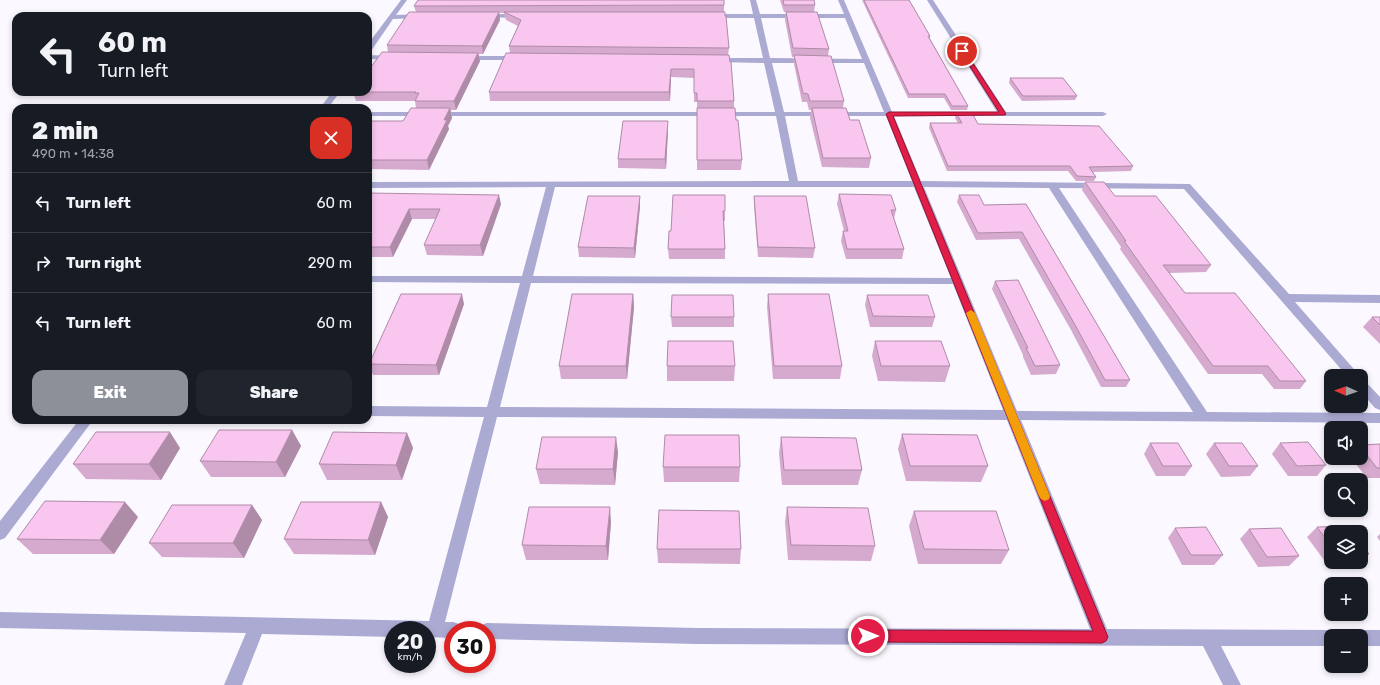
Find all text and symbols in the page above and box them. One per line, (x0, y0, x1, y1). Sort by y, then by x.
text: 60 m (98, 26, 167, 59)
icon: left (32, 28, 84, 80)
pin (945, 34, 979, 68)
icon: arrive (951, 40, 973, 62)
text: Turn left (98, 60, 168, 82)
text: 2 min (32, 117, 98, 145)
button: close (310, 117, 352, 159)
text: 490 m · 14:38 (32, 146, 114, 161)
icon: left (32, 192, 54, 214)
text: Turn left (66, 194, 131, 212)
text: 60 m (316, 194, 352, 212)
icon: right (32, 252, 54, 274)
text: Turn right (66, 254, 141, 272)
text: 290 m (308, 254, 352, 272)
icon: left (32, 312, 54, 334)
text: Turn left (66, 314, 131, 332)
text: 60 m (316, 314, 352, 332)
north arrow (1324, 369, 1368, 413)
map controls (1324, 369, 1368, 673)
button: Exit (32, 370, 188, 416)
button: Share (196, 370, 352, 416)
button: sound (1324, 421, 1368, 465)
button: search (1324, 473, 1368, 517)
button: layers (1324, 525, 1368, 569)
button: + (1324, 577, 1368, 621)
position arrow (847, 615, 889, 657)
speed limit sign: 30 (444, 621, 496, 673)
button: − (1324, 629, 1368, 673)
text: 20 (397, 630, 423, 654)
text: km/h (398, 651, 422, 663)

